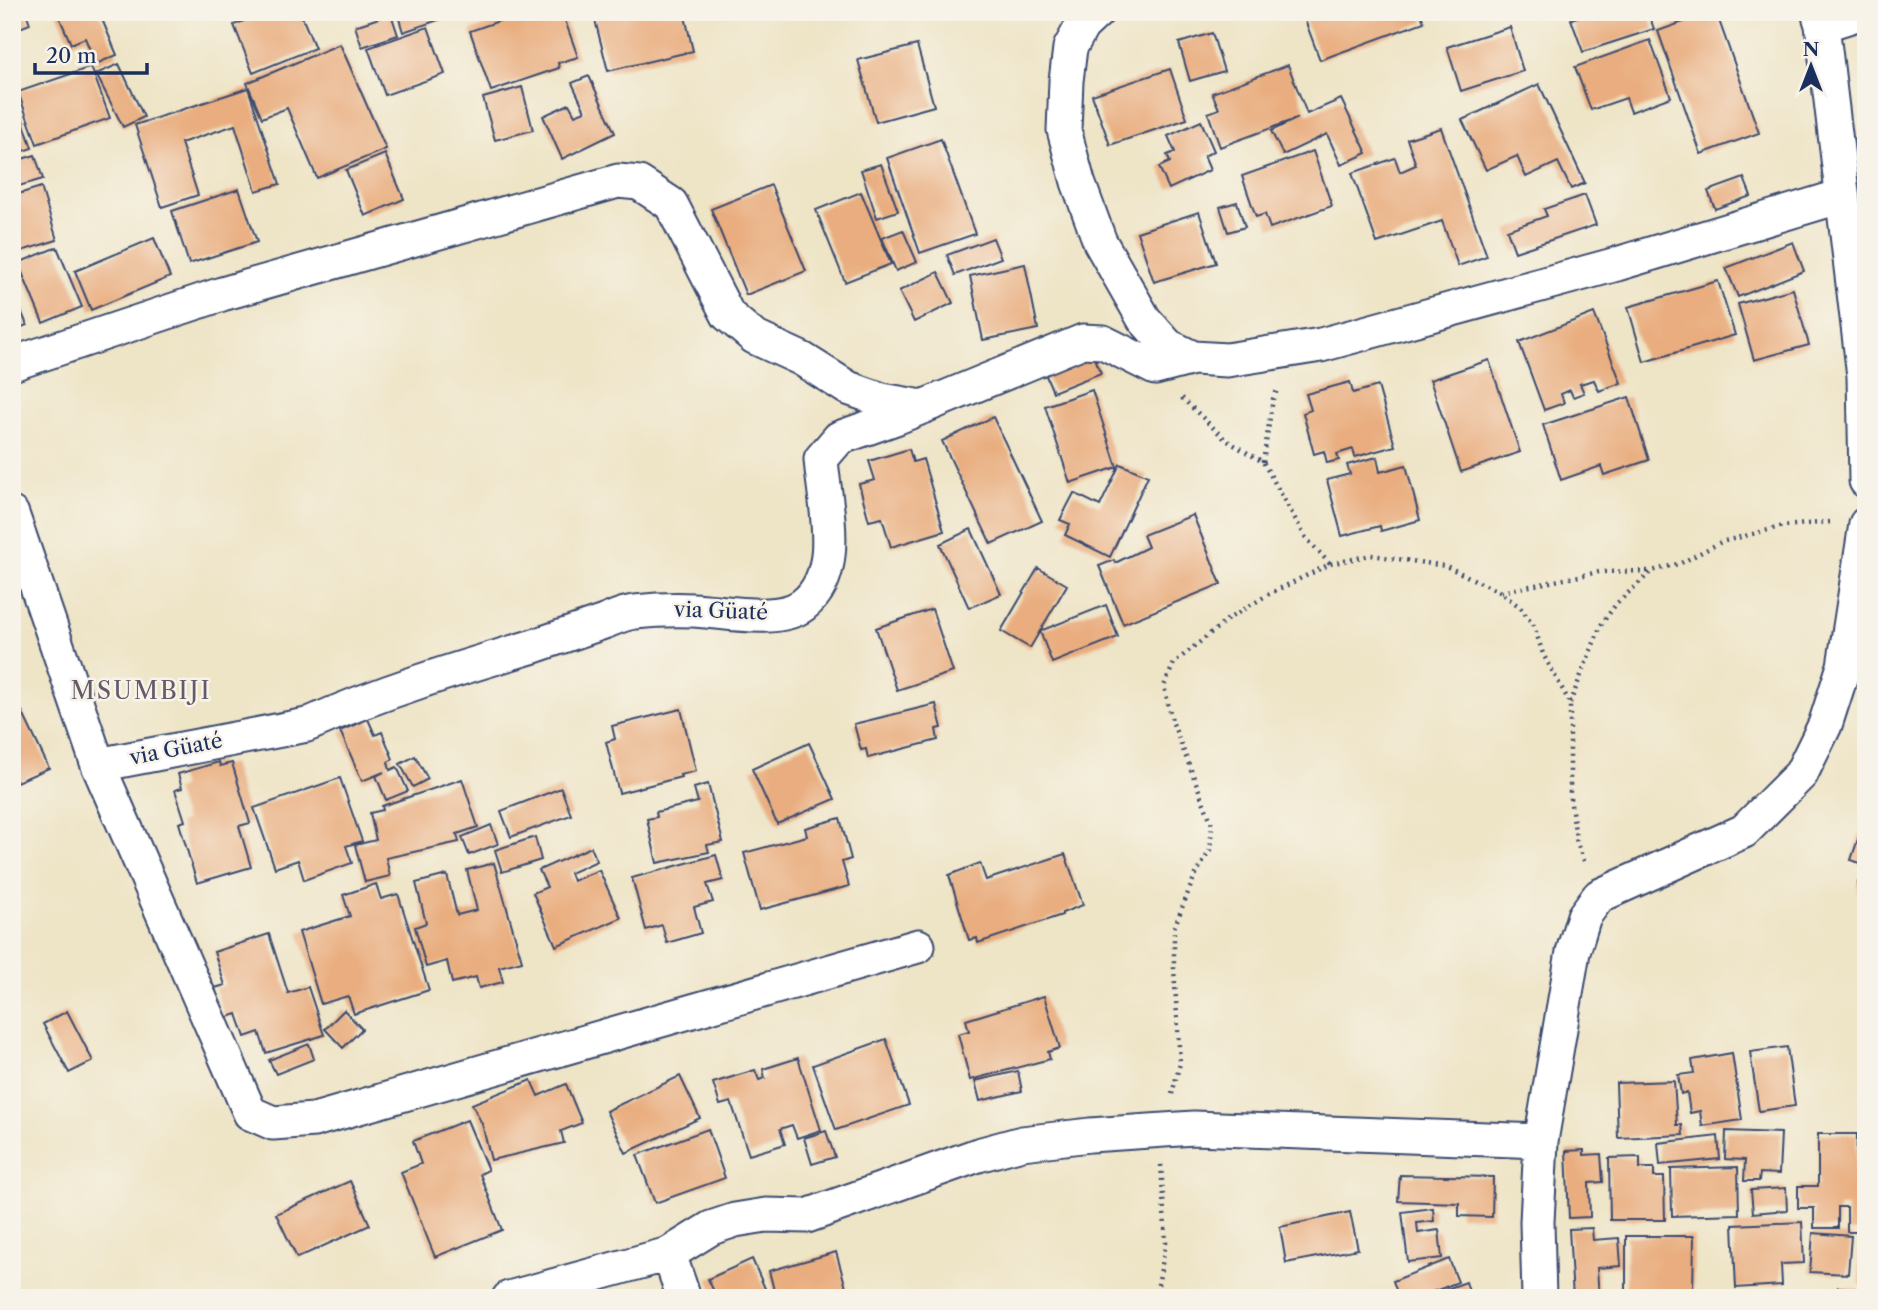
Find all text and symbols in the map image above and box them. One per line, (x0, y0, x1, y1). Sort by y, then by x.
scale bar (35, 32, 147, 76)
north arrow (1776, 32, 1846, 102)
text: N (1803, 38, 1819, 61)
text: 20 m (46, 43, 97, 68)
street label: via Güaté (673, 596, 768, 625)
district label: MSUMBIJI (71, 676, 211, 705)
street label: via Güaté (126, 727, 224, 770)

